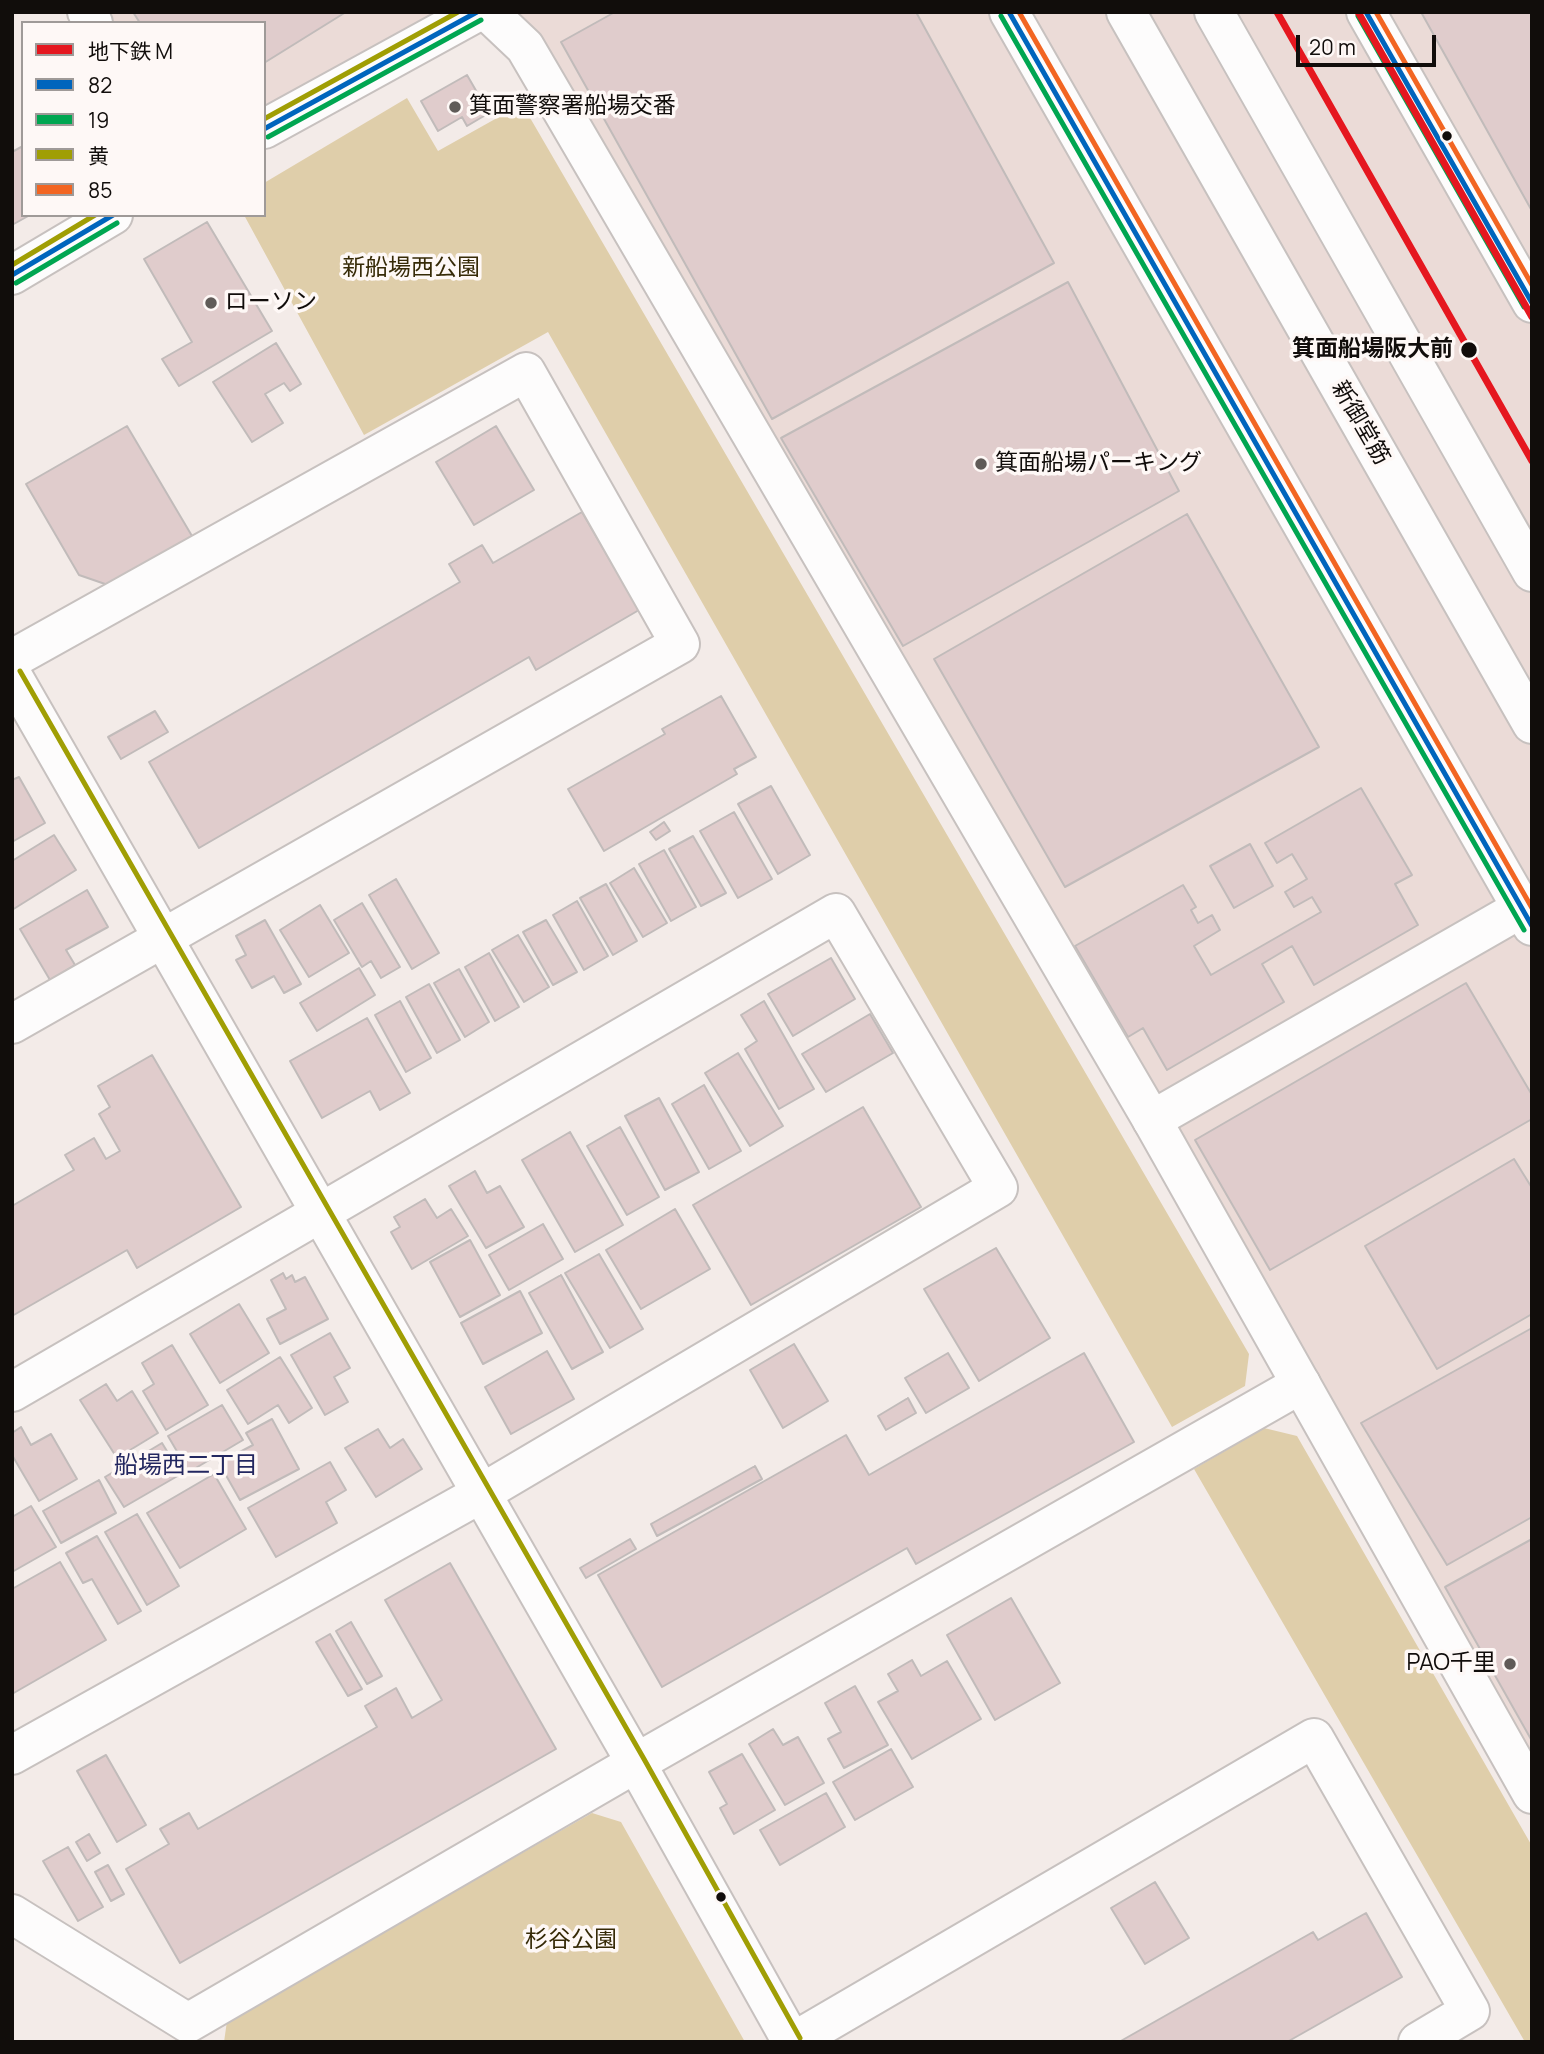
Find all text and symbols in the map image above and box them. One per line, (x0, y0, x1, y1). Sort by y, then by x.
legend (21, 21, 266, 217)
scale bar (1299, 21, 1439, 65)
text: 20 m (1309, 33, 1356, 61)
text: 地下鉄 M (88, 37, 173, 65)
text: 82 (88, 71, 112, 99)
place label: 箕面警察署船場交番 (469, 93, 676, 121)
marker: 箕面警察署船場交番 (447, 99, 463, 115)
text: 19 (88, 106, 109, 134)
unlabelled marker (1440, 129, 1454, 143)
text: 黄 (88, 142, 109, 170)
text: 85 (88, 176, 112, 204)
park label: 新船場西公園 (342, 255, 480, 283)
place label: ローソン (225, 289, 317, 317)
marker: ローソン (203, 295, 219, 311)
place label: 箕面船場阪大前 (1292, 336, 1453, 364)
marker: 箕面船場阪大前 (1459, 340, 1479, 360)
street label: 新御堂筋 (1325, 376, 1395, 470)
place label: 箕面船場パーキング (995, 450, 1202, 478)
marker: 箕面船場パーキング (973, 456, 989, 472)
district label: 船場西二丁目 (114, 1452, 258, 1480)
place label: PAO千里 (1407, 1650, 1496, 1678)
marker: PAO千里 (1502, 1656, 1518, 1672)
unlabelled marker (714, 1890, 728, 1904)
park label: 杉谷公園 (525, 1927, 617, 1955)

